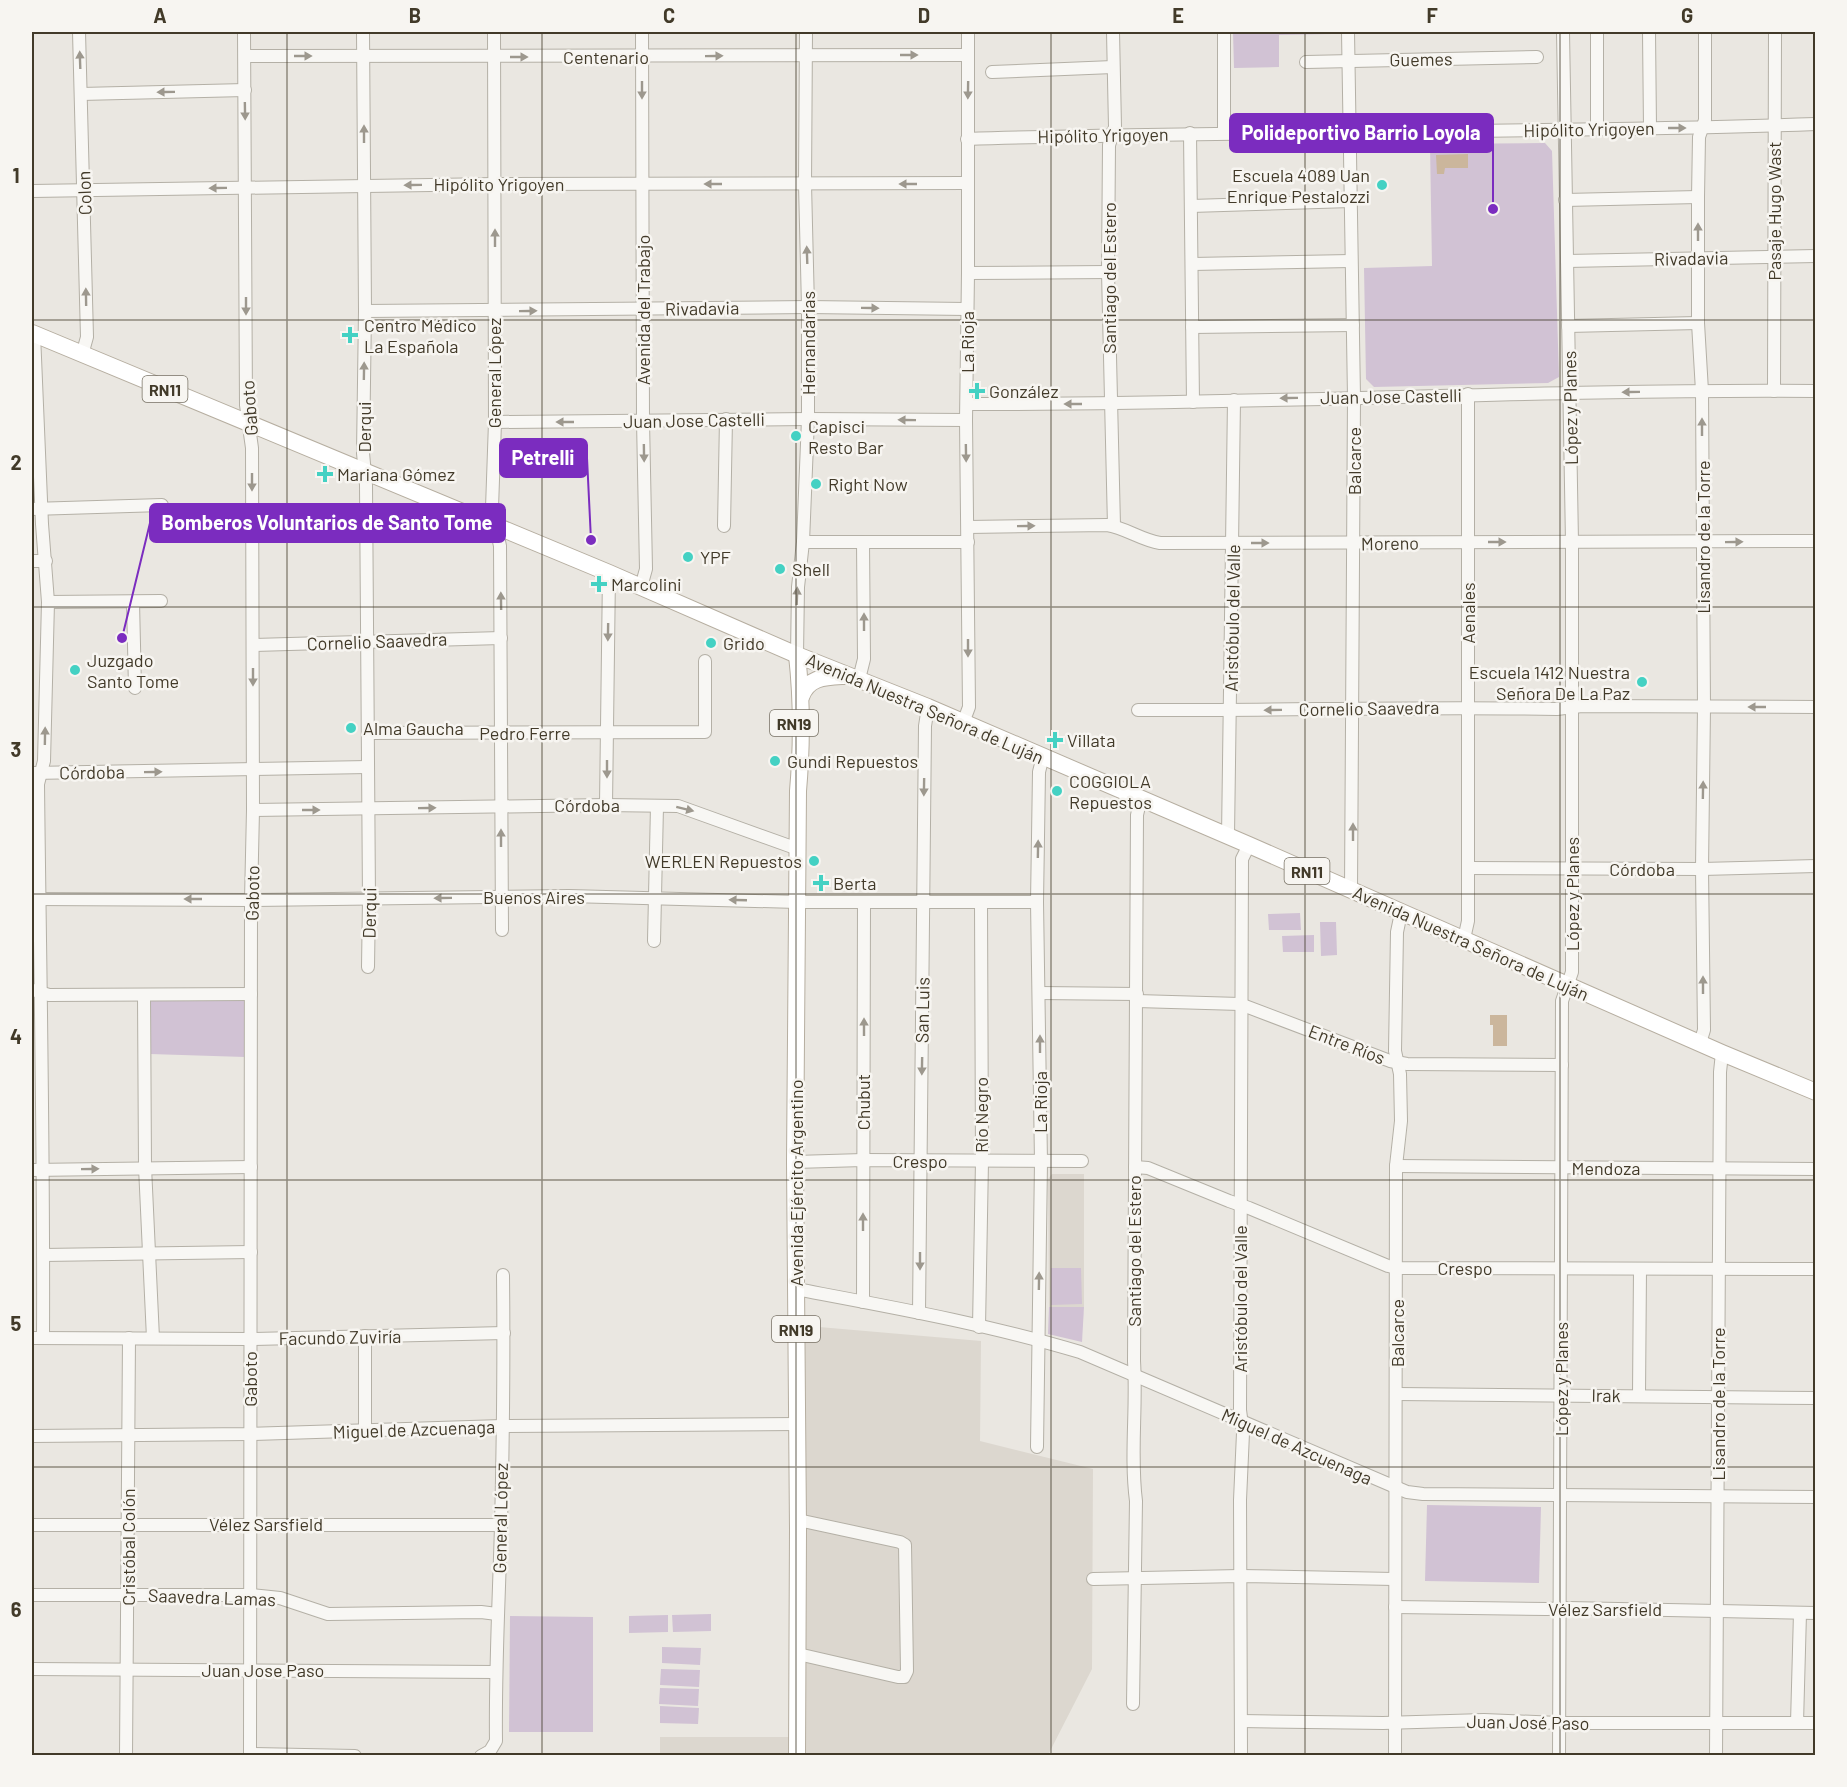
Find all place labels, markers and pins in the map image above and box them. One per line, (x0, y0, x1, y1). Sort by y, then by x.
callout: Polideportivo Barrio Loyola (1230, 114, 1493, 152)
place label: Escuela 4089 Uan Enrique Pestalozzi (1227, 164, 1370, 207)
marker: Escuela 4089 Uan Enrique Pestalozzi (1375, 178, 1389, 192)
place label: Centro Médico La Española (364, 314, 477, 357)
marker: Centro Médico La Española (341, 326, 359, 344)
place label: González (989, 380, 1058, 402)
marker: González (970, 384, 984, 398)
place label: Capisci Resto Bar (808, 415, 884, 458)
marker: Capisci Resto Bar (789, 429, 803, 443)
callout: Petrelli (500, 439, 587, 477)
place label: Mariana Gómez (337, 463, 455, 485)
marker: Mariana Gómez (318, 467, 332, 481)
place label: Right Now (828, 473, 908, 495)
marker: Right Now (809, 477, 823, 491)
callout: Bomberos Voluntarios de Santo Tome (150, 504, 505, 542)
place label: YPF (700, 546, 731, 568)
marker: YPF (681, 550, 695, 564)
place label: Shell (792, 558, 830, 580)
marker: Shell (773, 562, 787, 576)
place label: Marcolini (611, 573, 682, 595)
marker: Marcolini (592, 577, 606, 591)
place label: Grido (723, 632, 765, 654)
marker: Grido (704, 636, 718, 650)
place label: Juzgado Santo Tome (87, 649, 179, 692)
place label: Escuela 1412 Nuestra Señora De La Paz (1469, 661, 1630, 704)
marker: Juzgado Santo Tome (68, 663, 82, 677)
marker: Escuela 1412 Nuestra Señora De La Paz (1635, 675, 1649, 689)
place label: Alma Gaucha (363, 717, 464, 739)
marker: Alma Gaucha (344, 721, 358, 735)
place label: Villata (1067, 729, 1115, 751)
marker: Villata (1048, 733, 1062, 747)
place label: Gundi Repuestos (787, 750, 918, 772)
marker: Gundi Repuestos (768, 754, 782, 768)
place label: COGGIOLA Repuestos (1069, 770, 1152, 813)
marker: COGGIOLA Repuestos (1050, 784, 1064, 798)
place label: WERLEN Repuestos (645, 850, 802, 872)
marker: WERLEN Repuestos (807, 854, 821, 868)
place label: Berta (833, 872, 876, 894)
marker: Berta (814, 876, 828, 890)

